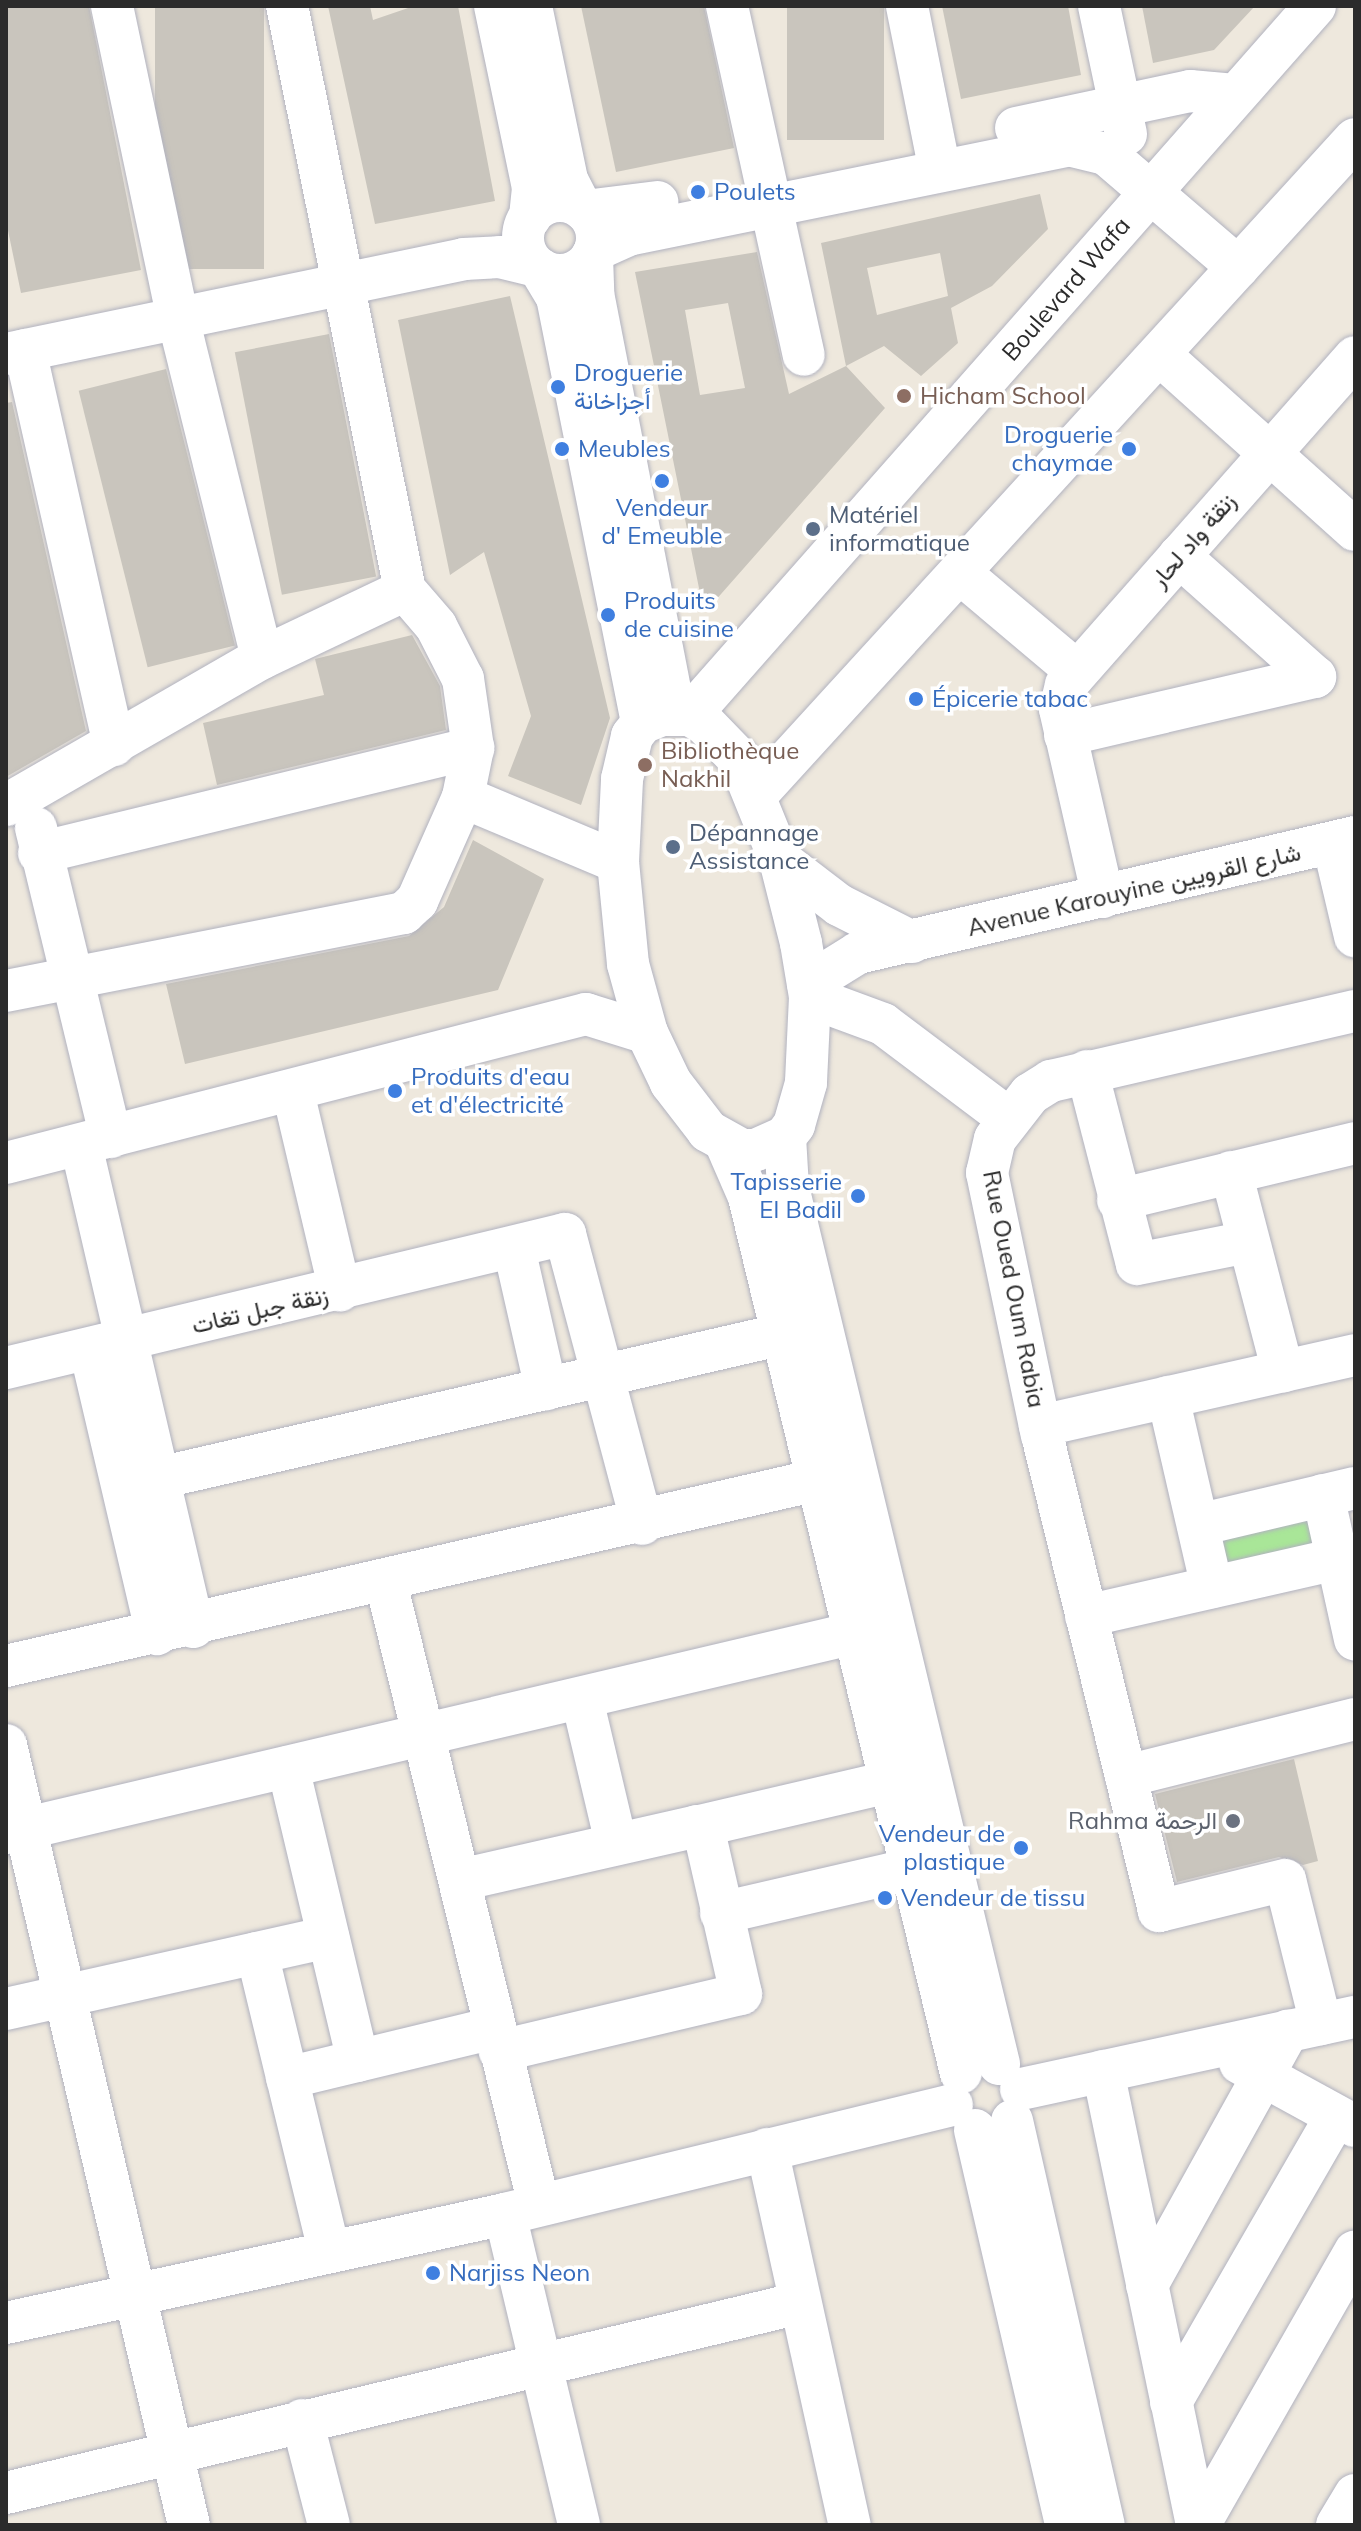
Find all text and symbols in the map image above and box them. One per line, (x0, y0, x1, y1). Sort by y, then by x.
place label: Poulets (714, 178, 796, 206)
marker: Poulets (689, 183, 707, 201)
street label: Boulevard Wafa (996, 211, 1136, 367)
place label: Droguerie أجزاخانة (574, 359, 683, 415)
marker: Droguerie أجزاخانة (549, 378, 567, 396)
place label: Hicham School (920, 382, 1086, 410)
marker: Hicham School (895, 387, 913, 405)
place label: Droguerie chaymae (1004, 421, 1113, 477)
place label: Meubles (578, 435, 671, 463)
marker: Meubles (553, 440, 571, 458)
marker: Droguerie chaymae (1120, 440, 1138, 458)
marker: Vendeur d' Emeuble (653, 472, 671, 490)
street label: زنقة واد لحار (1144, 487, 1242, 593)
place label: Vendeur d' Emeuble (601, 494, 723, 550)
place label: Matériel informatique (829, 501, 970, 557)
marker: Matériel informatique (804, 520, 822, 538)
place label: Produits de cuisine (624, 587, 734, 643)
marker: Produits de cuisine (599, 606, 617, 624)
place label: Épicerie tabac (932, 685, 1088, 713)
marker: Épicerie tabac (907, 690, 925, 708)
place label: Bibliothèque Nakhil (661, 737, 799, 793)
marker: Bibliothèque Nakhil (636, 756, 654, 774)
place label: Dépannage Assistance (689, 819, 819, 875)
marker: Dépannage Assistance (664, 838, 682, 856)
street label: Avenue Karouyine شارع القرويين (965, 838, 1303, 942)
place label: Produits d'eau et d'électricité (411, 1063, 570, 1119)
marker: Produits d'eau et d'électricité (386, 1082, 404, 1100)
place label: Tapisserie El Badil (730, 1168, 842, 1224)
street label: Rue Oued Oum Rabia (977, 1168, 1051, 1410)
marker: Tapisserie El Badil (849, 1187, 867, 1205)
street label: زنقة جبل تغات (189, 1280, 331, 1340)
place label: Rahma الرحمة (1068, 1807, 1217, 1835)
marker: Rahma الرحمة (1224, 1812, 1242, 1830)
place label: Vendeur de plastique (879, 1820, 1005, 1876)
marker: Vendeur de plastique (1012, 1839, 1030, 1857)
place label: Vendeur de tissu (901, 1884, 1085, 1912)
marker: Vendeur de tissu (876, 1889, 894, 1907)
place label: Narjiss Neon (449, 2259, 590, 2287)
marker: Narjiss Neon (424, 2264, 442, 2282)

